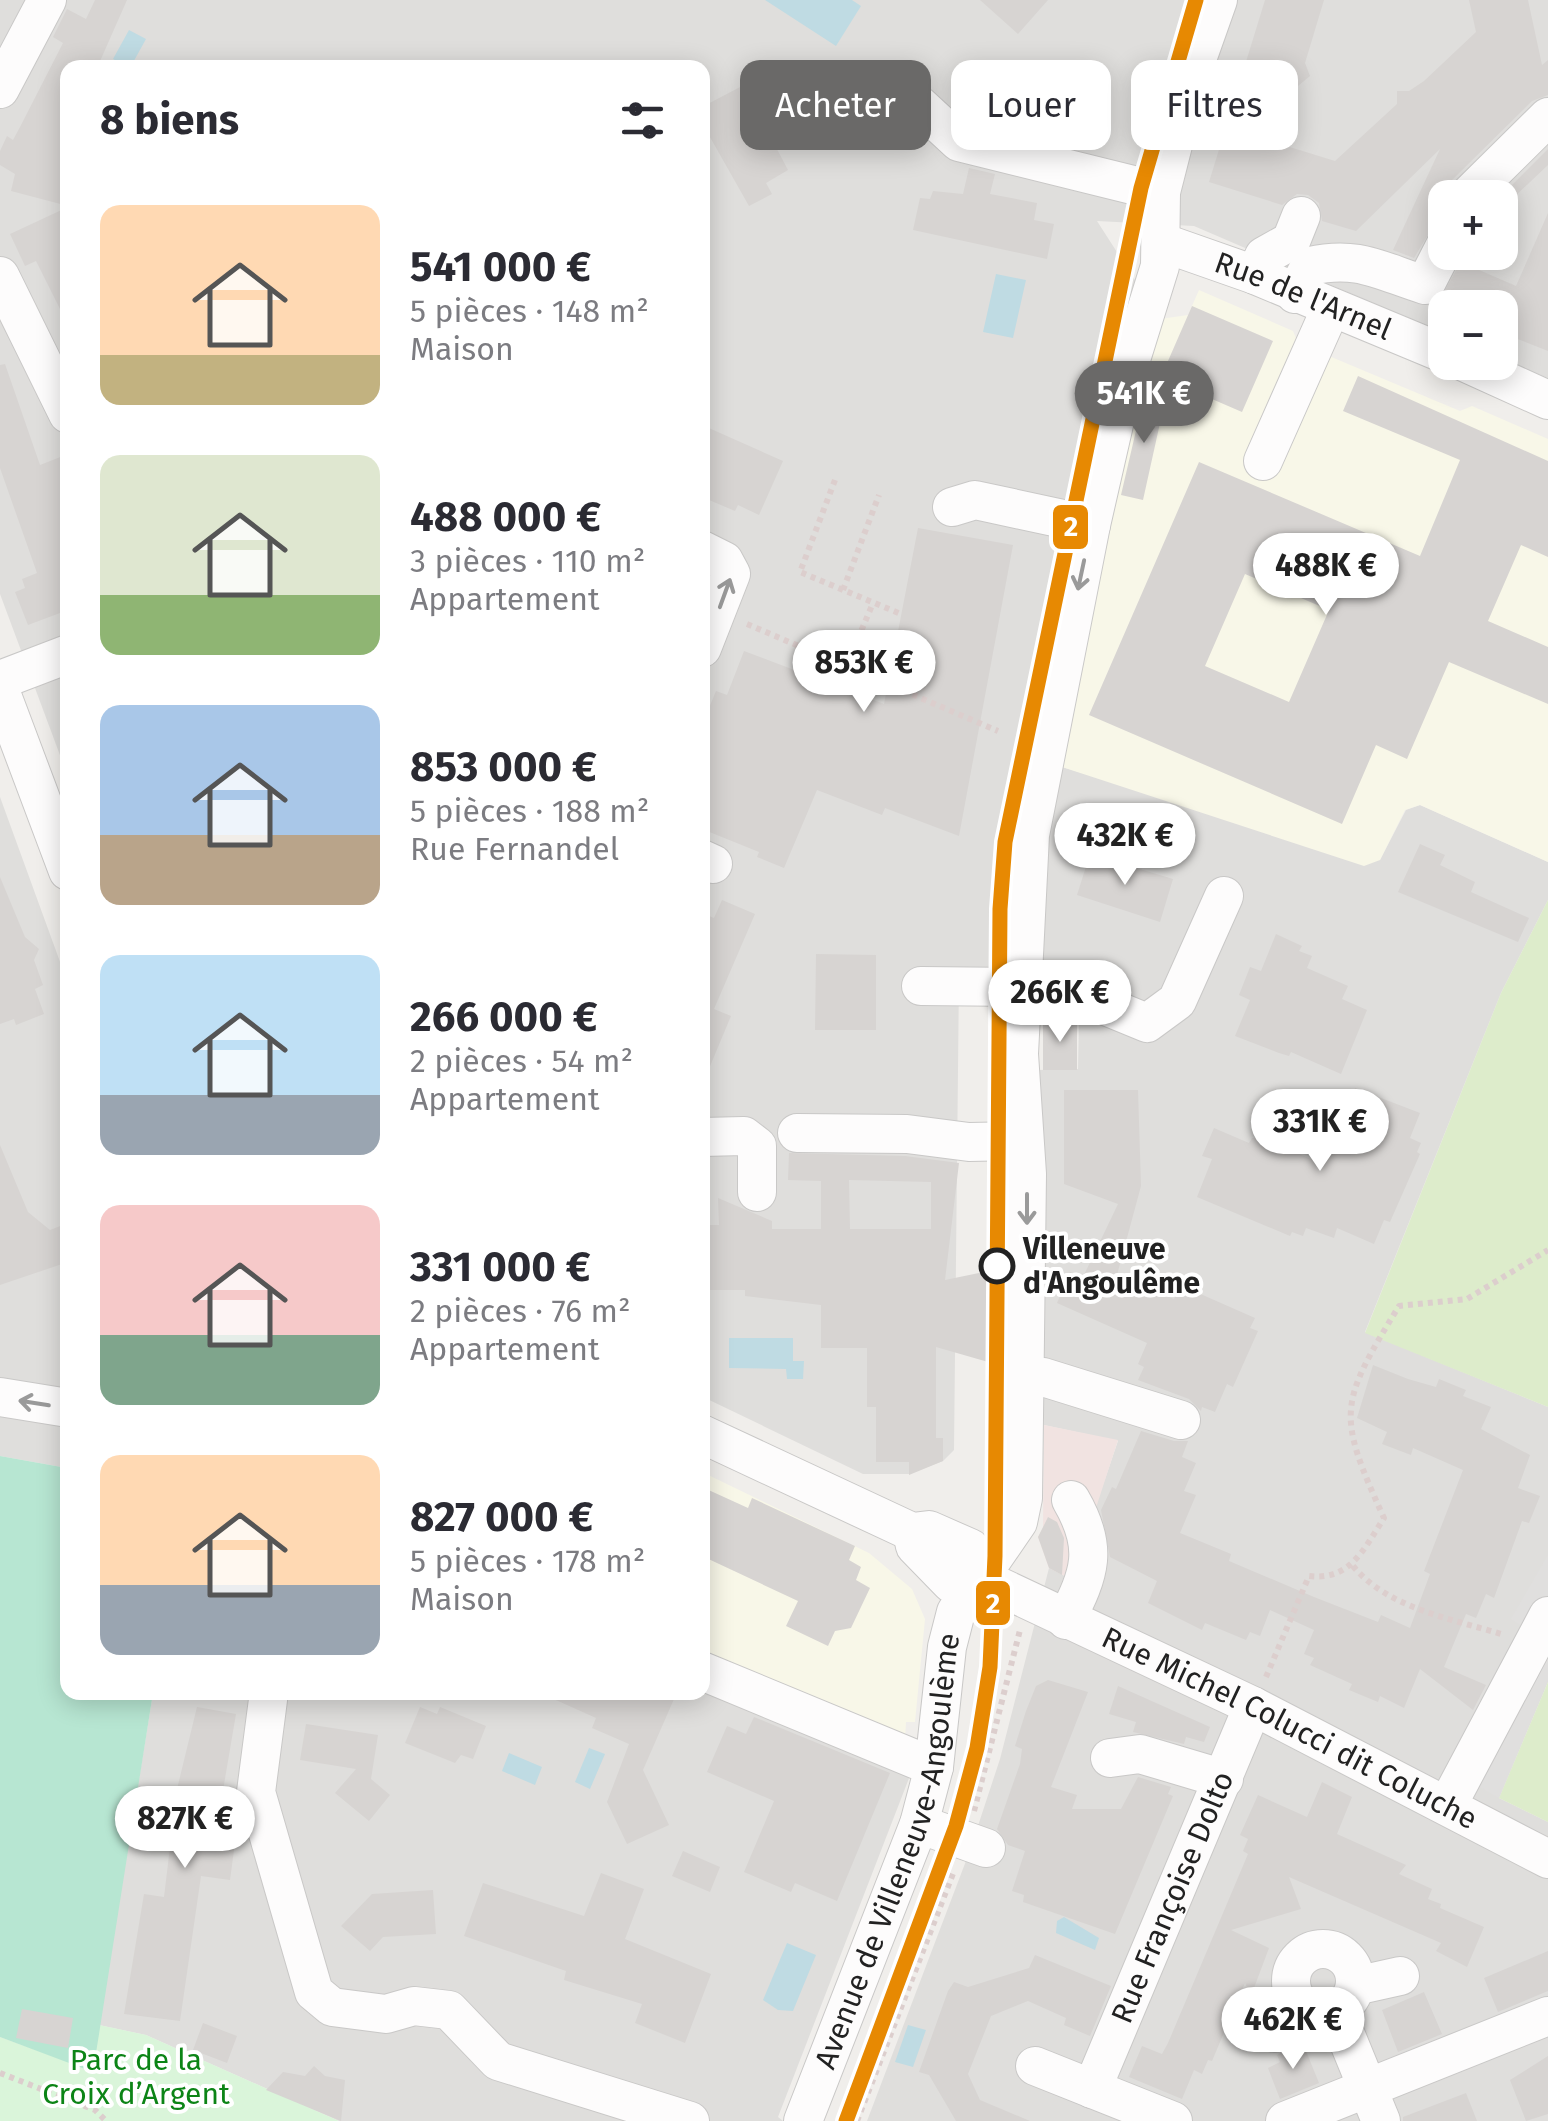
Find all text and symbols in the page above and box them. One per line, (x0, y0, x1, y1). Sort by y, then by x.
chip: Acheter (740, 60, 931, 150)
chip: Louer (951, 60, 1111, 150)
chip: Filtres (1131, 60, 1298, 150)
icon: filters (615, 93, 670, 148)
text: 8 biens (100, 95, 239, 145)
map controls (1428, 180, 1518, 380)
button: + (1428, 180, 1518, 270)
text: 541 000 € (410, 242, 591, 292)
street label: Rue de l'Arnel (1210, 244, 1397, 348)
icon: home (180, 245, 300, 365)
button: − (1428, 290, 1518, 380)
text: 5 pièces · 148 m² (410, 292, 649, 330)
text: Maison (410, 330, 514, 368)
pin: 541K € (1063, 361, 1225, 446)
text: 541K € (1097, 374, 1191, 412)
text: 488 000 € (410, 492, 601, 542)
icon: home (180, 495, 300, 615)
line badge: 2 (1051, 503, 1090, 551)
text: 2 (1064, 510, 1078, 543)
pin: 488K € (1245, 533, 1407, 618)
text: 3 pièces · 110 m² (410, 542, 645, 580)
text: 488K € (1275, 546, 1377, 584)
one-way arrow (1070, 558, 1089, 590)
one-way arrow (718, 578, 736, 609)
text: Appartement (410, 580, 599, 618)
pin: 853K € (783, 630, 945, 715)
text: 853K € (815, 643, 913, 681)
text: 853 000 € (410, 742, 597, 792)
icon: home (180, 745, 300, 865)
text: 5 pièces · 188 m² (410, 792, 649, 830)
pin: 432K € (1044, 803, 1206, 888)
text: 432K € (1076, 816, 1174, 854)
text: Rue Fernandel (410, 830, 619, 868)
pin: 266K € (979, 960, 1141, 1045)
text: 266K € (1010, 973, 1110, 1011)
text: 266 000 € (410, 992, 598, 1042)
icon: home (180, 995, 300, 1115)
text: 2 pièces · 54 m² (410, 1042, 633, 1080)
text: Appartement (410, 1080, 599, 1118)
pin: 331K € (1239, 1089, 1401, 1174)
text: 331K € (1273, 1102, 1367, 1140)
one-way arrow (1018, 1192, 1036, 1224)
place label: Villeneuve d'Angoulême (1022, 1231, 1200, 1301)
text: 331 000 € (410, 1242, 591, 1292)
icon: home (180, 1245, 300, 1365)
marker: Villeneuve d'Angoulême (980, 1249, 1014, 1283)
text: 2 pièces · 76 m² (410, 1292, 631, 1330)
text: Appartement (410, 1330, 599, 1368)
one-way arrow (18, 1393, 50, 1412)
text: 827 000 € (410, 1492, 593, 1542)
icon: home (180, 1495, 300, 1615)
text: 5 pièces · 178 m² (410, 1542, 645, 1580)
line badge: 2 (974, 1579, 1012, 1627)
text: Maison (410, 1580, 514, 1618)
text: 2 (986, 1587, 1000, 1620)
street label: Rue Michel Colucci dit Coluche (1096, 1620, 1483, 1837)
street label: Avenue de Villeneuve-Angoulème (807, 1629, 968, 2074)
street label: Rue Françoise Dolto (1104, 1766, 1241, 2029)
pin: 827K € (104, 1786, 266, 1871)
text: 827K € (137, 1799, 233, 1837)
pin: 462K € (1212, 1987, 1374, 2072)
text: 462K € (1244, 2000, 1342, 2038)
park label: Parc de la Croix d’Argent (42, 2042, 230, 2112)

